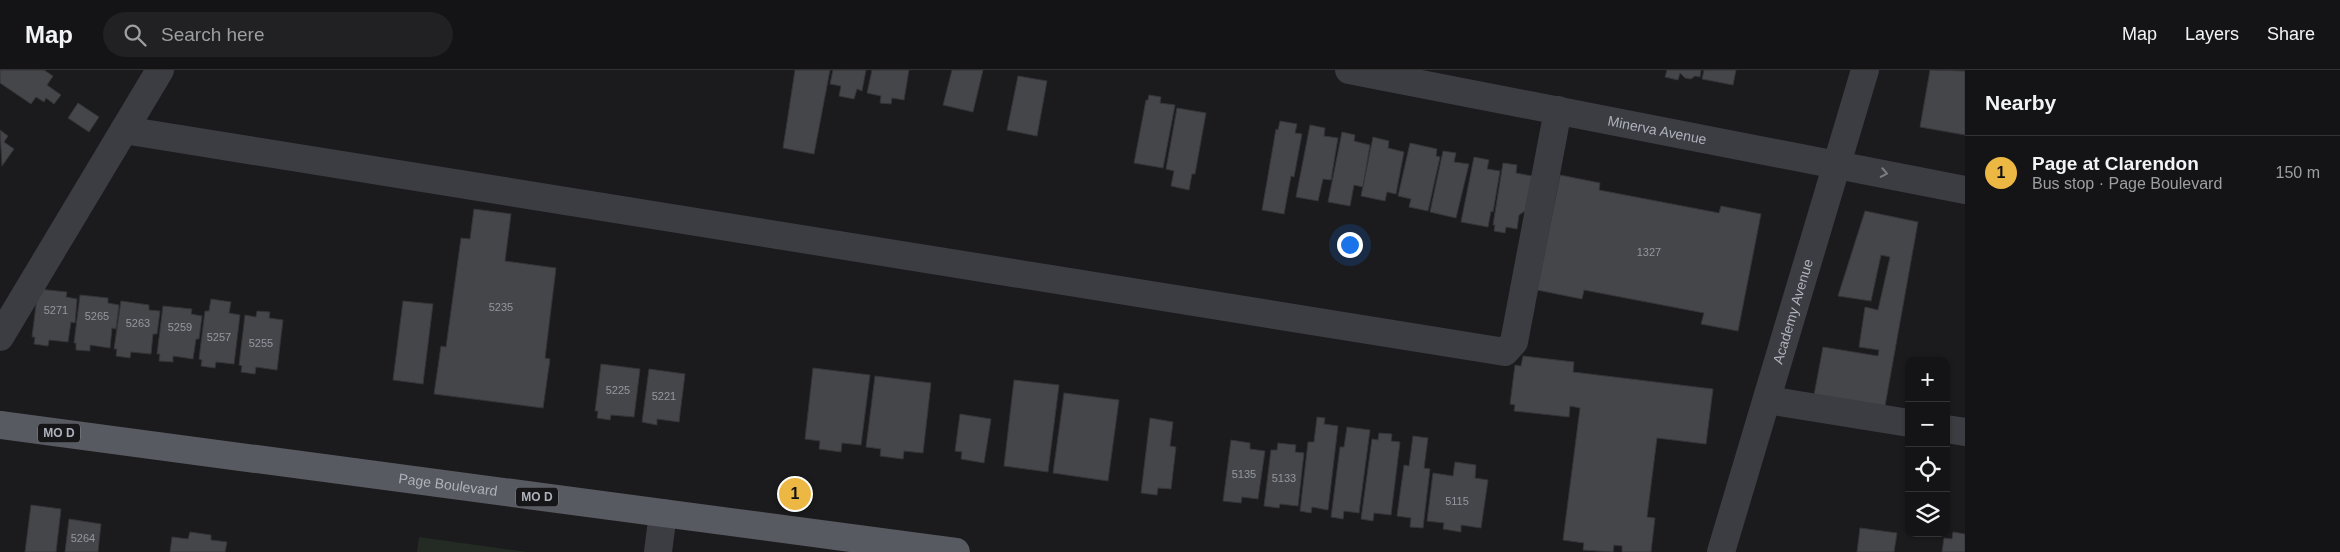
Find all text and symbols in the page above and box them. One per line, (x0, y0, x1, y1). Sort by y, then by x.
search box (103, 12, 453, 57)
text: Map (25, 21, 73, 48)
icon: search (121, 21, 149, 49)
text: Search here (161, 24, 265, 45)
text: Map (2122, 24, 2157, 44)
text: Layers (2185, 24, 2239, 44)
text: Share (2267, 24, 2315, 44)
text: Nearby (1985, 91, 2056, 114)
street label: Minerva Avenue (1606, 113, 1708, 148)
text: Page at Clarendon (2032, 153, 2199, 174)
text: 1 (1997, 164, 2005, 181)
text: 150 m (2276, 164, 2320, 181)
one-way arrow (1880, 168, 1888, 178)
text: Bus stop · Page Boulevard (2032, 175, 2222, 192)
your location (1337, 232, 1363, 258)
house number: 1327 (1637, 246, 1661, 258)
street label: Academy Avenue (1770, 257, 1816, 366)
house number: 5235 (489, 301, 513, 313)
house number: 5271 (44, 304, 68, 316)
house number: 5265 (85, 310, 109, 322)
house number: 5263 (126, 317, 150, 329)
house number: 5259 (168, 321, 192, 333)
house number: 5257 (207, 331, 231, 343)
house number: 5255 (249, 337, 273, 349)
map controls (1905, 357, 1950, 537)
button: + (1905, 357, 1950, 402)
house number: 5225 (606, 384, 630, 396)
house number: 5221 (652, 390, 676, 402)
button: − (1905, 402, 1950, 447)
road number: MO D (38, 423, 80, 442)
button: locate (1905, 447, 1950, 492)
house number: 5135 (1232, 468, 1256, 480)
street label: Page Boulevard (398, 470, 499, 499)
house number: 5133 (1272, 472, 1296, 484)
pin: 1 (779, 475, 811, 513)
road number: MO D (516, 488, 558, 507)
button: layers (1905, 492, 1950, 537)
house number: 5115 (1445, 495, 1469, 507)
house number: 5264 (71, 532, 95, 544)

